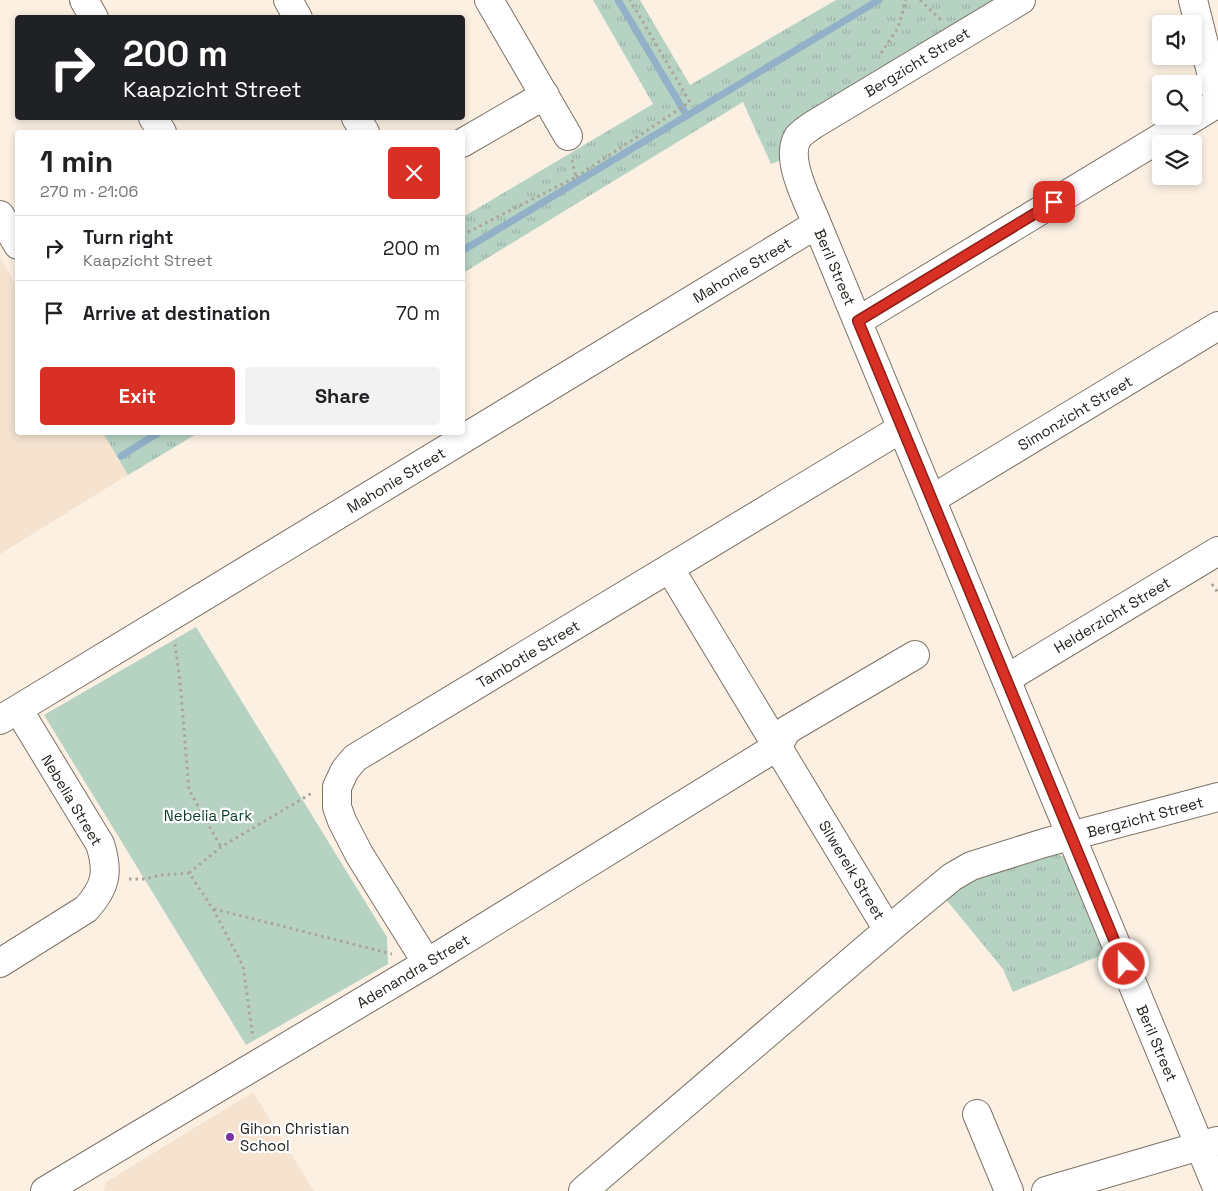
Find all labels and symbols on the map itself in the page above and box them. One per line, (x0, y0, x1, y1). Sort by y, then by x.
street label: Bergzicht Street (861, 23, 973, 101)
pin (1033, 181, 1075, 223)
street label: Beril Street (810, 226, 860, 308)
street label: Mahonie Street (689, 233, 795, 307)
street label: Simonzicht Street (1014, 371, 1136, 455)
street label: Mahonie Street (343, 443, 449, 517)
street label: Helderzicht Street (1050, 573, 1174, 657)
street label: Tambotie Street (473, 616, 583, 692)
street label: Nebelia Street (37, 751, 107, 849)
street label: Bergzicht Street (1085, 792, 1205, 842)
park label: Nebelia Park (164, 806, 252, 825)
street label: Silwereik Street (815, 817, 889, 923)
street label: Adenandra Street (353, 930, 473, 1012)
position arrow (1097, 937, 1149, 989)
street label: Beril Street (1132, 1002, 1182, 1084)
place label: Gihon Christian School (240, 1119, 349, 1155)
marker: Gihon Christian School (224, 1131, 236, 1143)

